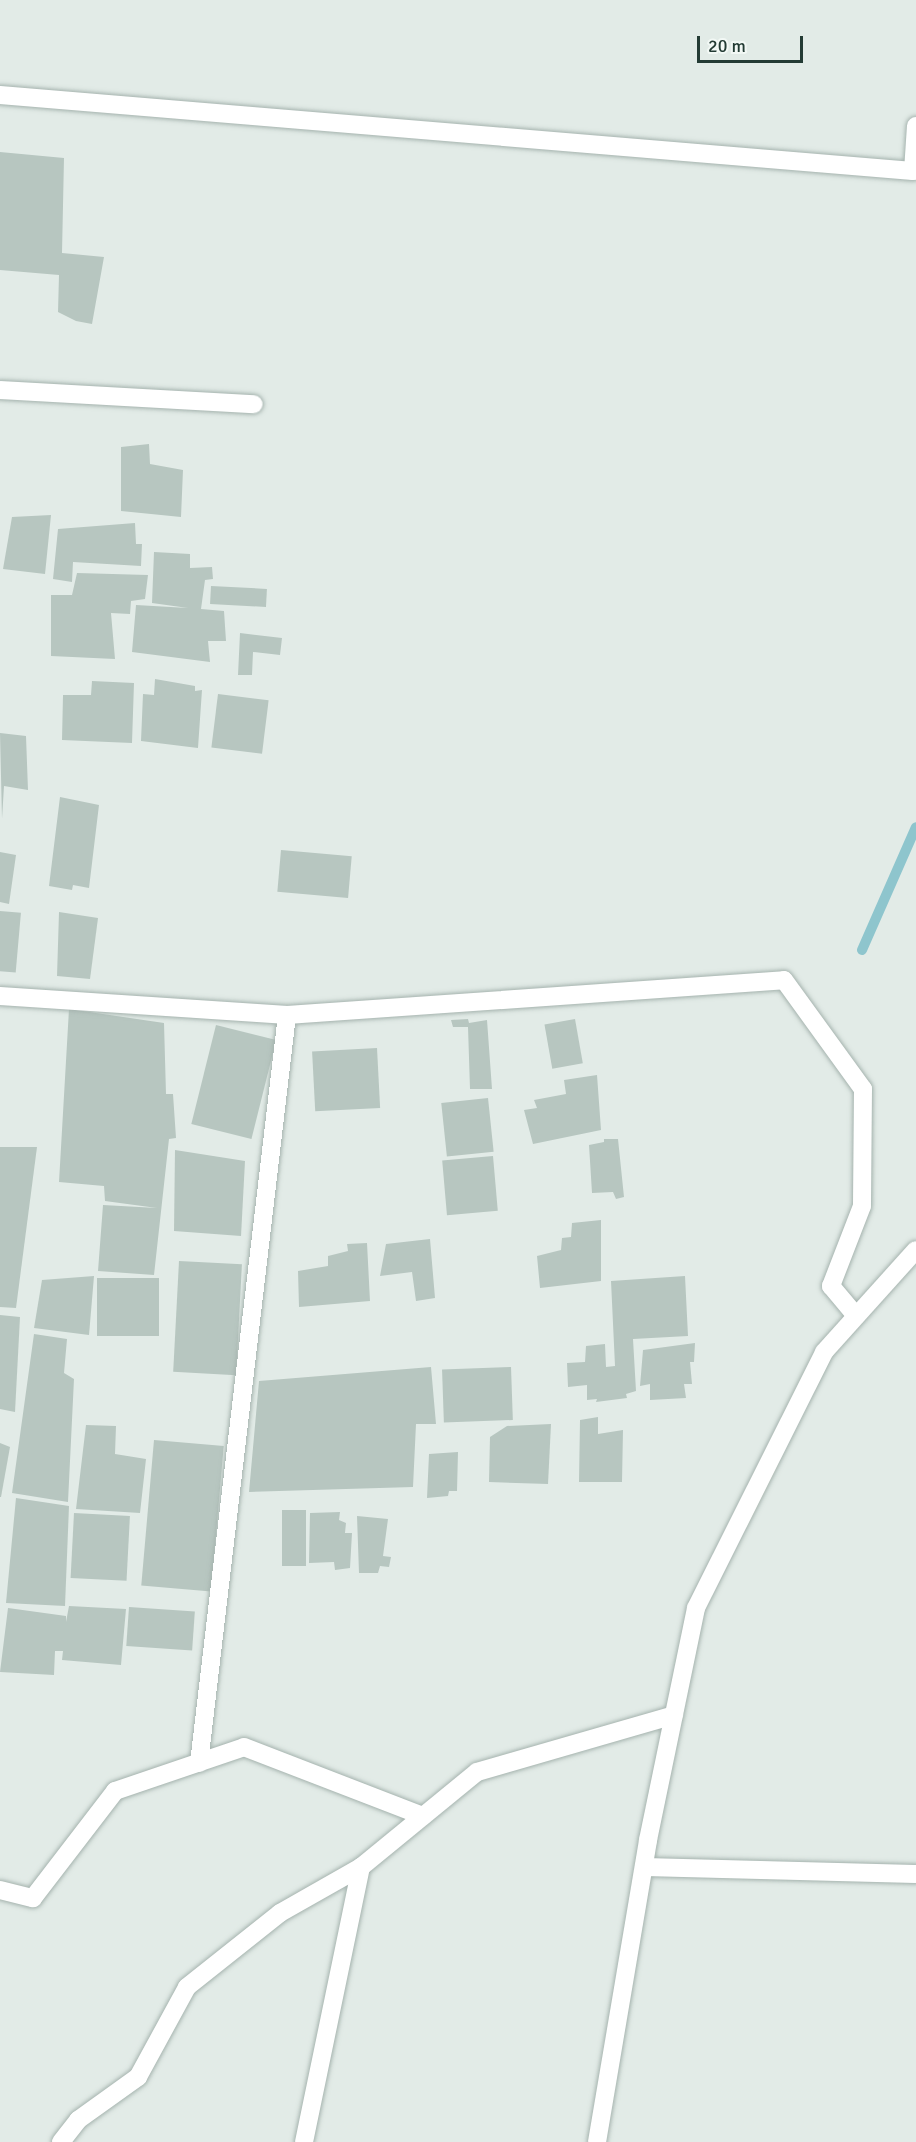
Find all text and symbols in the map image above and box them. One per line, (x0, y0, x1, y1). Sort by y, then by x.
scale bar (700, 24, 806, 62)
text: 20 m (708, 35, 746, 57)

